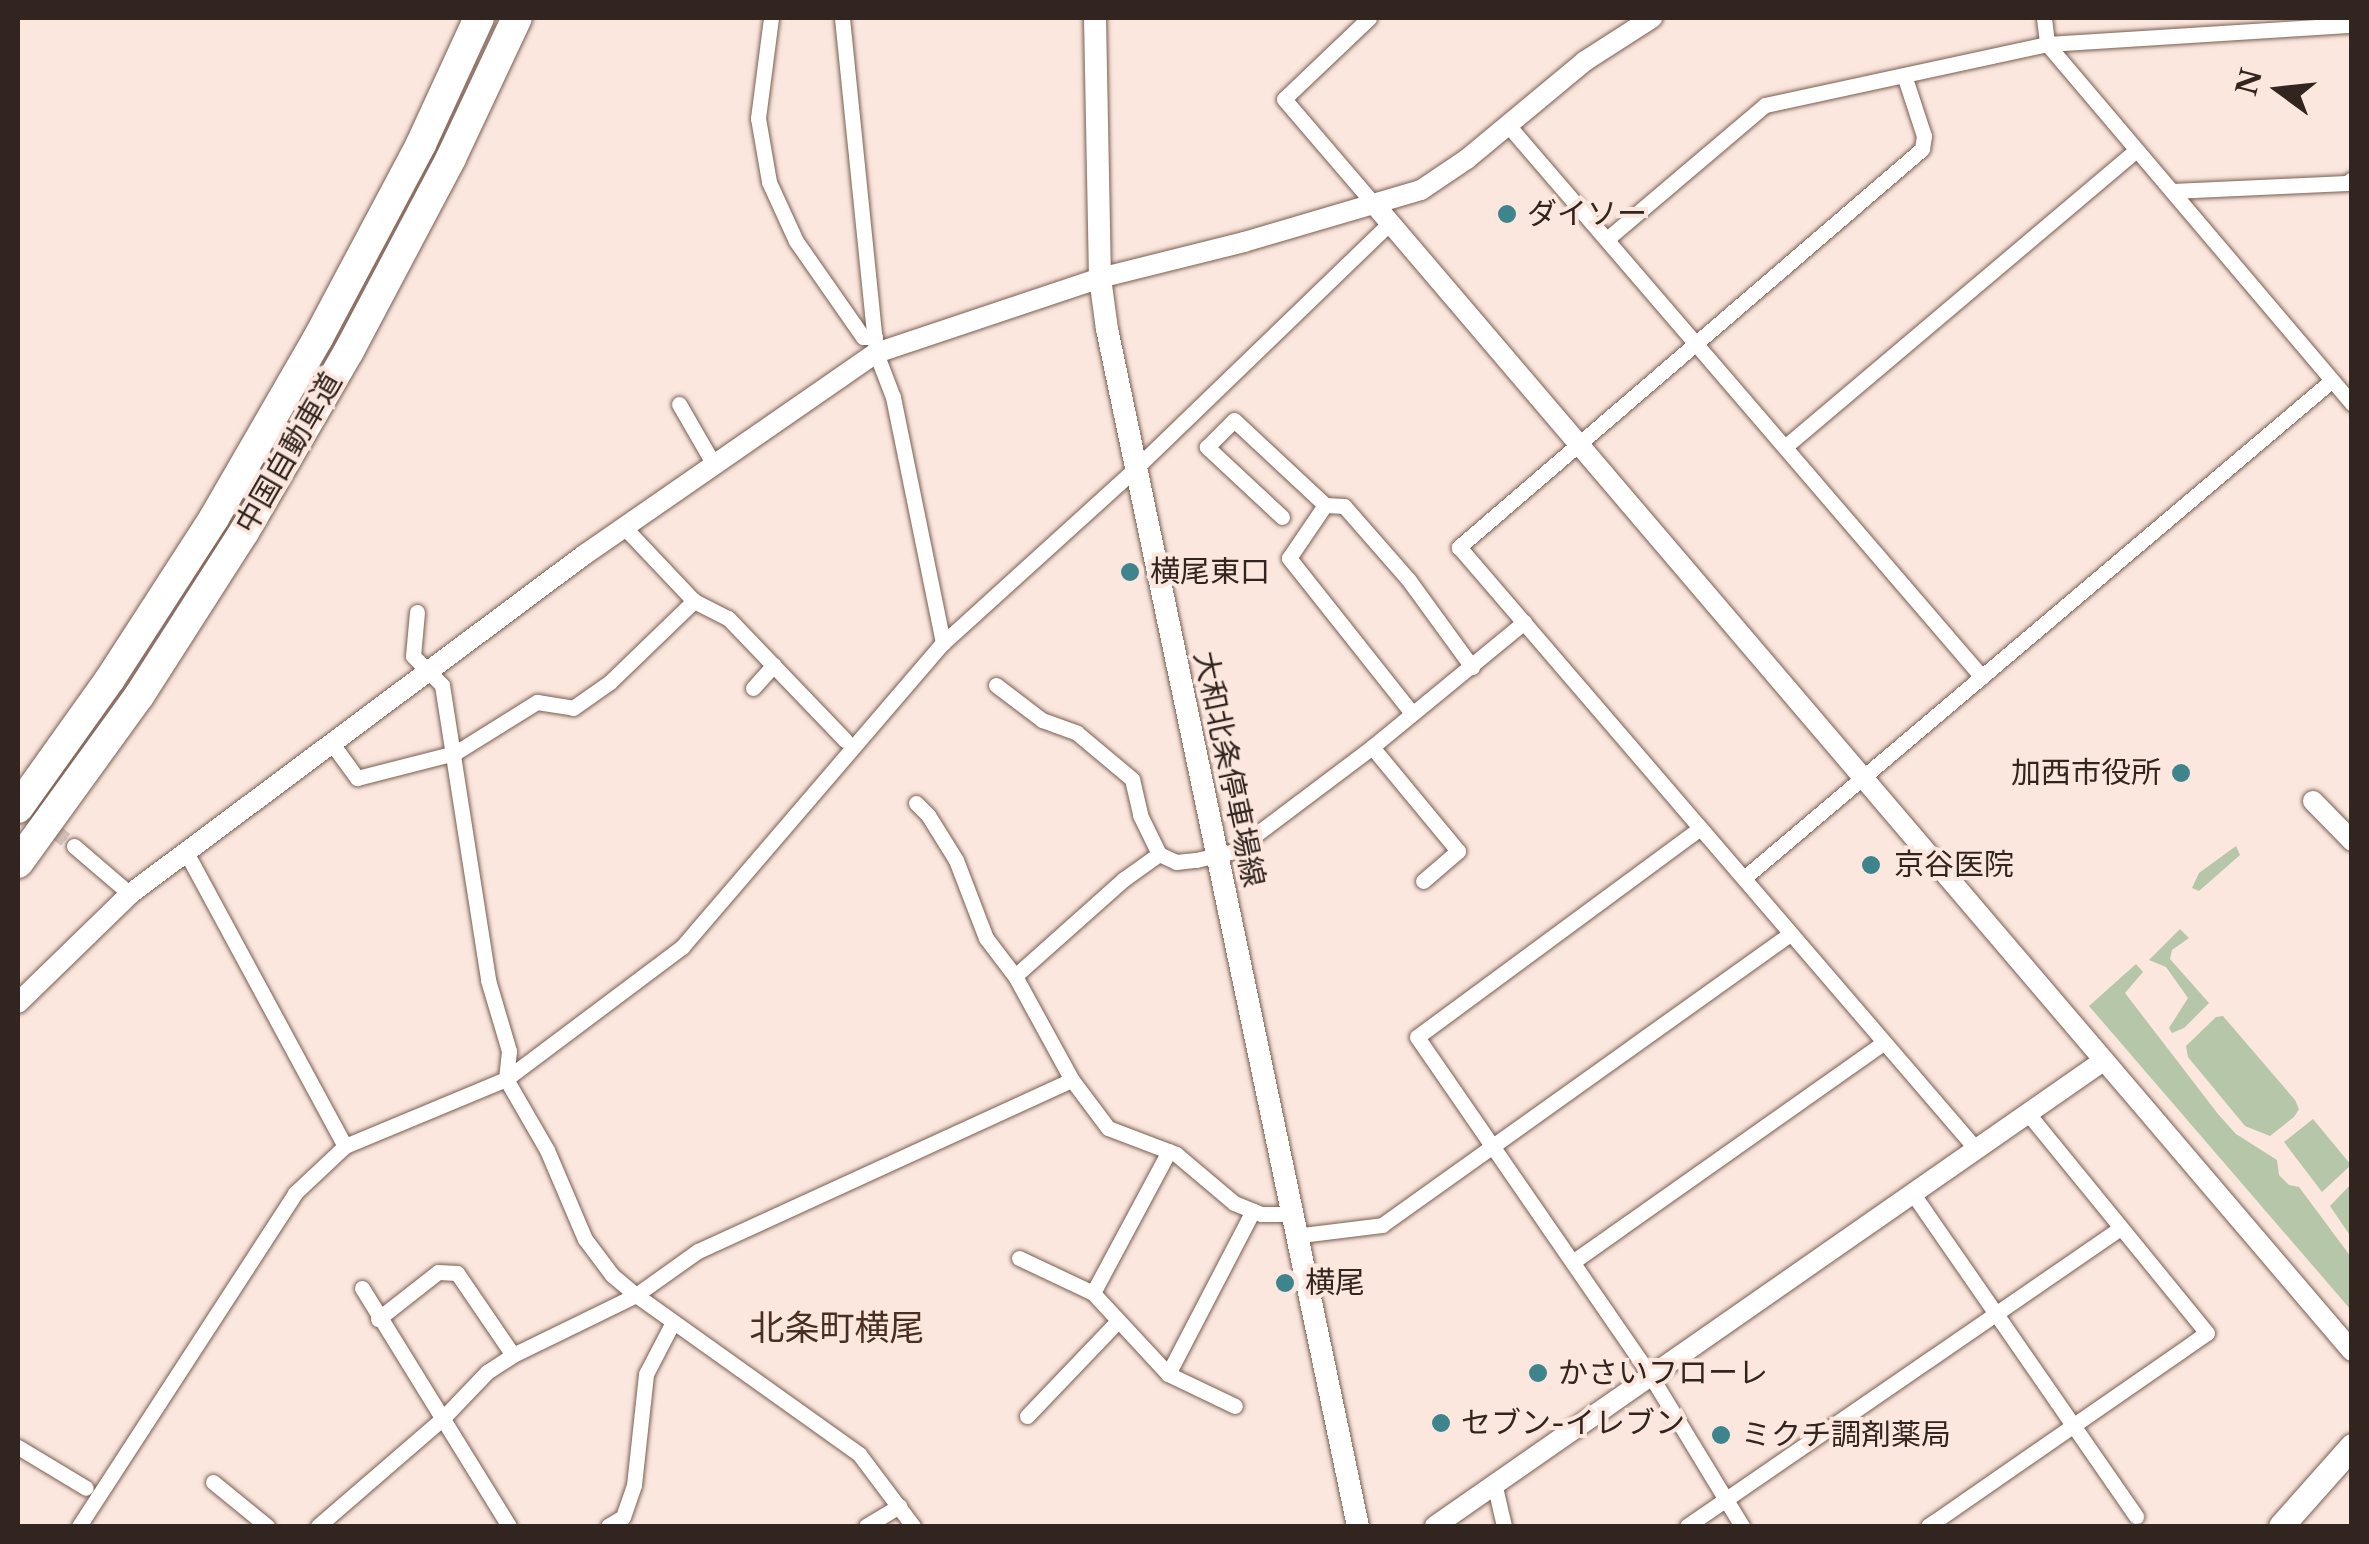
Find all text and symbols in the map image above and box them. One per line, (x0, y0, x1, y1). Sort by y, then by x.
north arrow (2229, 40, 2329, 140)
text: N (2229, 65, 2270, 99)
place label: ダイソー (1527, 196, 1647, 232)
marker: ダイソー (1496, 203, 1518, 225)
street label: 中国自動車道 (228, 366, 350, 540)
place label: 横尾東口 (1150, 554, 1270, 590)
marker: 横尾東口 (1119, 561, 1141, 583)
street label: 大和北条停車場線 (1186, 648, 1272, 890)
place label: 加西市役所 (2011, 755, 2161, 791)
marker: 加西市役所 (2170, 762, 2192, 784)
place label: 京谷医院 (1894, 847, 2014, 883)
marker: 京谷医院 (1858, 852, 1884, 878)
place label: 横尾 (1305, 1265, 1365, 1301)
marker: 横尾 (1274, 1272, 1296, 1294)
district label: 北条町横尾 (750, 1307, 924, 1349)
place label: かさいフローレ (1558, 1355, 1768, 1391)
marker: かさいフローレ (1527, 1362, 1549, 1384)
place label: セブン-イレブン (1461, 1405, 1685, 1441)
marker: セブン-イレブン (1430, 1412, 1452, 1434)
place label: ミクチ調剤薬局 (1741, 1417, 1951, 1453)
marker: ミクチ調剤薬局 (1710, 1424, 1732, 1446)

